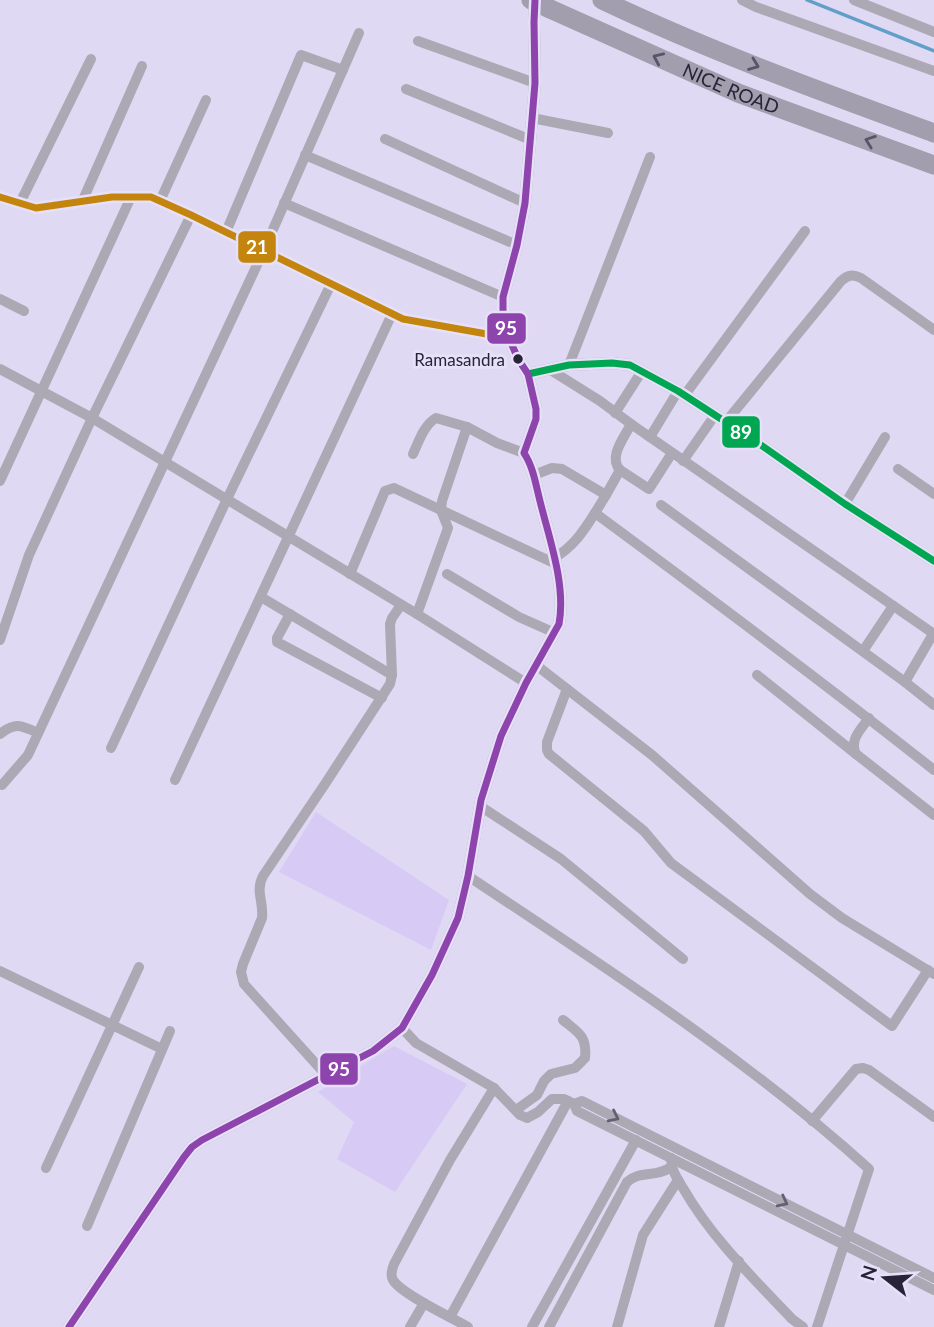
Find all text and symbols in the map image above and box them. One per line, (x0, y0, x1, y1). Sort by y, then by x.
one-way arrow (653, 52, 666, 66)
one-way arrow (748, 57, 760, 71)
street label: NICE ROAD (679, 58, 783, 118)
one-way arrow (864, 136, 876, 150)
line badge: 21 (237, 230, 277, 264)
text: 21 (246, 235, 268, 258)
line badge: 95 (486, 312, 527, 345)
text: 95 (495, 316, 517, 339)
place label: Ramasandra (414, 349, 505, 370)
marker: Ramasandra (511, 352, 525, 366)
line badge: 89 (721, 415, 761, 449)
text: 89 (730, 420, 752, 443)
line badge: 95 (319, 1052, 359, 1086)
text: 95 (328, 1057, 350, 1080)
one-way arrow (607, 1109, 619, 1123)
one-way arrow (776, 1194, 788, 1208)
north arrow (850, 1243, 920, 1313)
text: N (855, 1263, 881, 1283)

